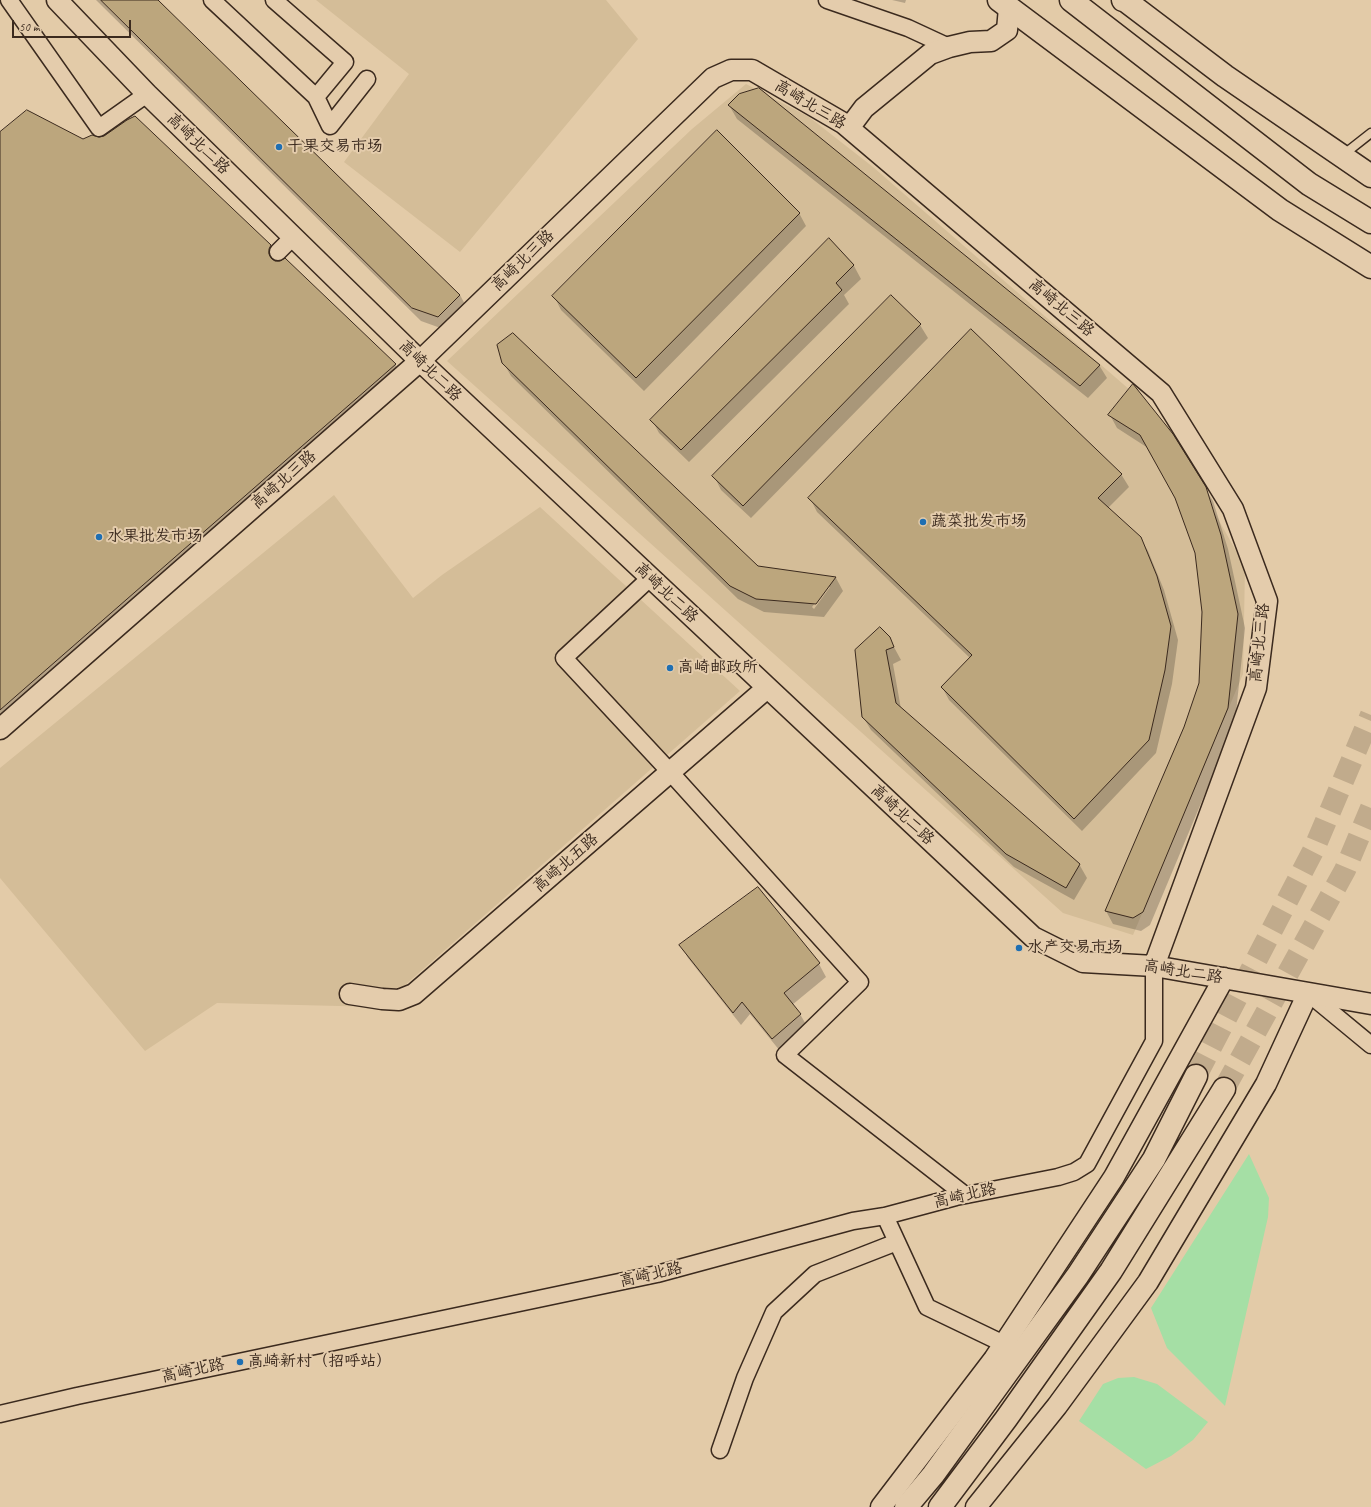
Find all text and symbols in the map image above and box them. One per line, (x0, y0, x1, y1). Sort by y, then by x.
scale bar (14, 12, 133, 38)
text: 50 m (19, 19, 39, 35)
street label: 高崎北三路 (771, 76, 849, 134)
street label: 高崎北二路 (163, 109, 233, 179)
place label: 干果交易市场 (287, 137, 383, 157)
marker: 干果交易市场 (274, 142, 284, 152)
street label: 高崎北三路 (488, 226, 558, 296)
street label: 高崎北三路 (1024, 275, 1098, 341)
street label: 高崎北二路 (395, 336, 465, 406)
street label: 高崎北三路 (248, 447, 320, 513)
place label: 蔬菜批发市场 (931, 512, 1027, 532)
marker: 蔬菜批发市场 (918, 517, 928, 527)
place label: 水果批发市场 (107, 527, 203, 547)
marker: 水果批发市场 (94, 532, 104, 542)
street label: 高崎北二路 (630, 559, 702, 627)
street label: 高崎北三路 (1246, 602, 1274, 684)
place label: 高崎邮政所 (678, 658, 758, 678)
marker: 高崎邮政所 (665, 663, 675, 673)
street label: 高崎北二路 (866, 781, 938, 849)
street label: 高崎北五路 (530, 830, 602, 896)
place label: 水产交易市场 (1027, 938, 1123, 958)
marker: 水产交易市场 (1014, 943, 1024, 953)
street label: 高崎北二路 (1142, 956, 1224, 988)
street label: 高崎北路 (932, 1179, 998, 1213)
street label: 高崎北路 (618, 1258, 684, 1292)
place label: 高崎新村（招呼站） (248, 1352, 392, 1372)
street label: 高崎北路 (160, 1355, 226, 1387)
marker: 高崎新村（招呼站） (235, 1357, 245, 1367)

